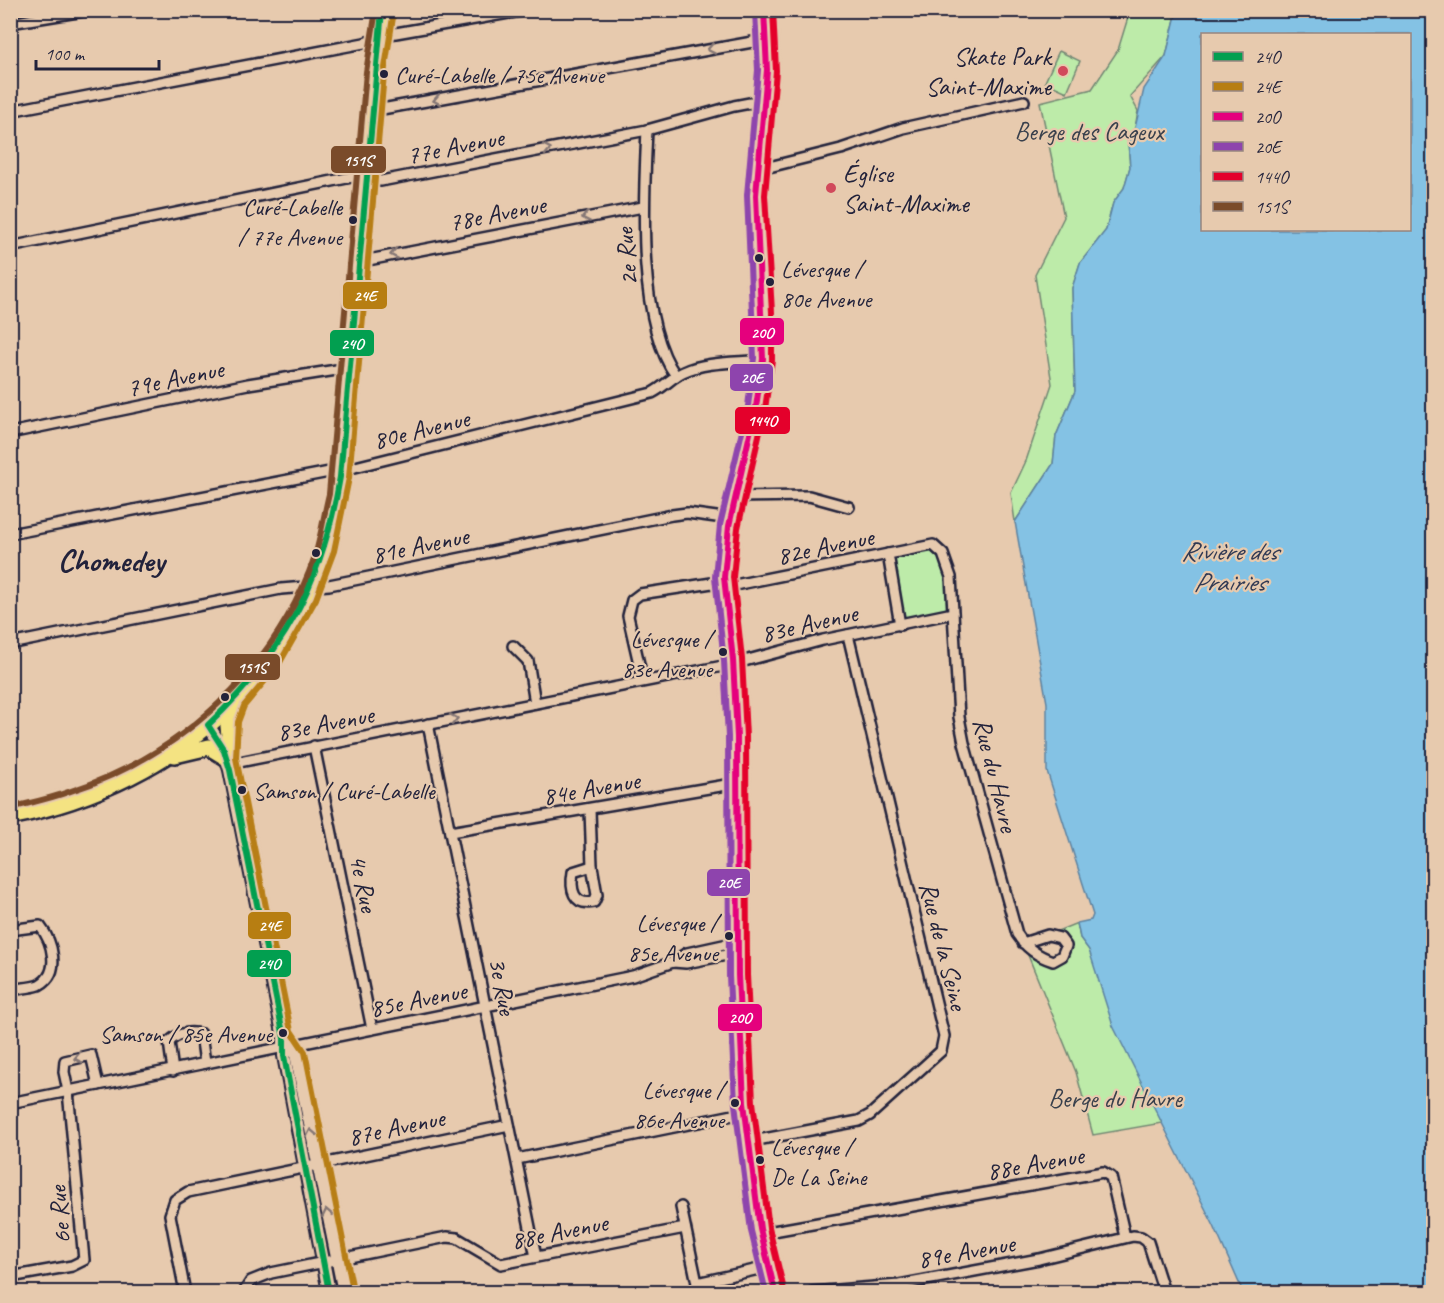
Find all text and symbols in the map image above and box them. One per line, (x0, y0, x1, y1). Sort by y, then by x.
scale bar (36, 33, 159, 71)
legend (1201, 33, 1411, 231)
place label: Skate Park Saint-Maxime (925, 40, 1054, 103)
one-way arrow (707, 42, 717, 55)
text: 100 m (45, 43, 86, 65)
text: 24O (1255, 46, 1282, 68)
place label: Curé-Labelle / 75e Avenue (395, 60, 606, 90)
marker: Skate Park Saint-Maxime (1056, 64, 1070, 78)
marker: Curé-Labelle / 75e Avenue (378, 68, 390, 80)
text: 24E (1255, 76, 1283, 98)
one-way arrow (432, 93, 442, 106)
text: 20O (1255, 106, 1282, 128)
park label: Berge des Cageux (1015, 115, 1166, 148)
street label: 77e Avenue (404, 120, 509, 172)
text: 20E (1255, 136, 1283, 158)
one-way arrow (541, 143, 551, 156)
line badge: 151S (330, 145, 387, 174)
text: 151S (343, 151, 377, 171)
place label: Église Saint-Maxime (843, 157, 970, 220)
text: 144O (1255, 166, 1290, 188)
marker: Église Saint-Maxime (824, 181, 838, 195)
street label: 78e Avenue (446, 187, 551, 239)
place label: Curé-Labelle / 77e Avenue (238, 192, 344, 252)
text: 151S (1255, 196, 1291, 218)
one-way arrow (581, 211, 591, 223)
marker: Curé-Labelle / 77e Avenue (347, 214, 359, 226)
street label: 2e Rue (607, 225, 645, 287)
one-way arrow (390, 247, 400, 260)
unlabelled marker (753, 252, 765, 264)
place label: Lévesque / 80e Avenue (781, 254, 874, 314)
marker: Lévesque / 80e Avenue (764, 276, 776, 288)
line badge: 24E (342, 281, 388, 310)
text: 24E (354, 286, 379, 306)
line badge: 20O (739, 317, 785, 346)
text: 20O (751, 323, 775, 343)
line badge: 24O (329, 329, 375, 357)
text: 24O (341, 334, 365, 354)
street label: 79e Avenue (124, 352, 229, 405)
line badge: 20E (729, 363, 774, 392)
text: 20E (741, 368, 766, 388)
street label: 80e Avenue (370, 401, 475, 457)
line badge: 144O (734, 406, 791, 435)
text: 144O (747, 411, 779, 431)
street label: 81e Avenue (369, 519, 474, 572)
street label: 82e Avenue (774, 520, 879, 573)
water label: Rivière des Prairies (1181, 534, 1282, 599)
district label: Chomedey (58, 540, 167, 581)
unlabelled marker (310, 547, 322, 559)
street label: 83e Avenue (758, 596, 863, 651)
place label: Lévesque / 83e Avenue (622, 624, 717, 684)
marker: Lévesque / 83e Avenue (717, 646, 729, 658)
line badge: 151S (224, 653, 281, 681)
text: 151S (237, 658, 271, 678)
unlabelled marker (219, 691, 231, 703)
street label: 83e Avenue (274, 697, 379, 749)
one-way arrow (449, 713, 459, 726)
street label: Rue du Havre (965, 715, 1026, 837)
street label: 84e Avenue (540, 763, 645, 813)
place label: Samson / Curé-Labelle (253, 776, 437, 806)
marker: Samson / Curé-Labelle (236, 784, 248, 796)
street label: 4e Rue (341, 851, 386, 916)
line badge: 20E (706, 868, 751, 897)
text: 20E (718, 873, 743, 893)
street label: Rue de la Seine (912, 879, 976, 1016)
place label: Lévesque / 85e Avenue (628, 908, 723, 968)
line badge: 24E (247, 911, 292, 940)
text: 24E (259, 916, 284, 936)
marker: Lévesque / 85e Avenue (723, 930, 735, 942)
line badge: 24O (246, 949, 292, 978)
text: 24O (258, 954, 282, 974)
street label: 3e Rue (481, 954, 525, 1019)
street label: 85e Avenue (367, 973, 472, 1025)
line badge: 20O (717, 1003, 763, 1032)
text: 20O (729, 1008, 753, 1028)
place label: Samson / 85e Avenue (99, 1019, 274, 1049)
marker: Samson / 85e Avenue (277, 1027, 289, 1039)
one-way arrow (73, 1050, 83, 1063)
place label: Lévesque / 86e Avenue (634, 1075, 729, 1135)
park label: Berge du Havre (1048, 1082, 1183, 1115)
marker: Lévesque / 86e Avenue (729, 1097, 741, 1109)
street label: 87e Avenue (345, 1101, 450, 1154)
one-way arrow (305, 1129, 318, 1139)
place label: Lévesque / De La Seine (771, 1132, 868, 1192)
street label: 88e Avenue (984, 1138, 1089, 1188)
marker: Lévesque / De La Seine (754, 1154, 766, 1166)
street label: 6e Rue (40, 1183, 78, 1245)
street label: 88e Avenue (508, 1205, 613, 1257)
one-way arrow (321, 1208, 334, 1218)
street label: 89e Avenue (915, 1226, 1020, 1276)

